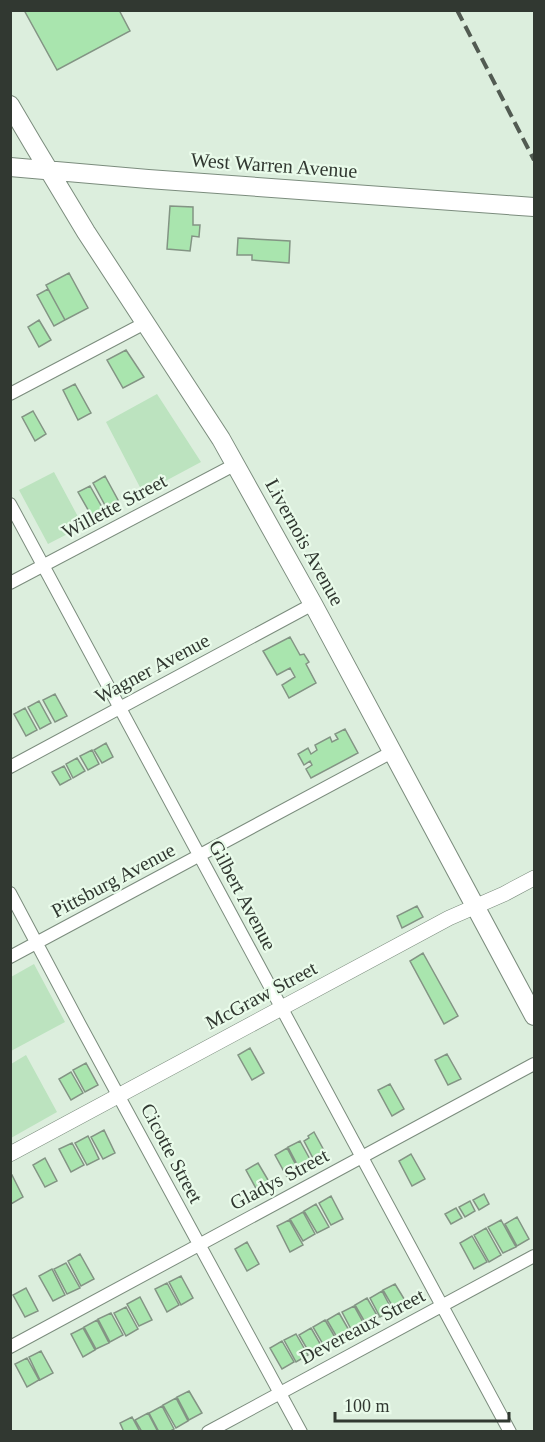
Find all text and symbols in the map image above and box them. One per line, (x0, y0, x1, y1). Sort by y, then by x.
street label: West Warren Avenue (190, 148, 358, 182)
street label: Willette Street (58, 469, 170, 543)
street label: Livernois Avenue (261, 475, 349, 609)
street label: Wagner Avenue (91, 629, 213, 708)
street label: Gilbert Avenue (205, 836, 281, 954)
street label: Pittsburg Avenue (48, 838, 179, 923)
street label: McGraw Street (202, 956, 321, 1034)
street label: Cicotte Street (137, 1100, 208, 1207)
street label: Gladys Street (226, 1144, 333, 1215)
street label: Devereaux Street (296, 1284, 429, 1368)
scale bar (335, 1385, 509, 1423)
text: 100 m (344, 1396, 390, 1416)

